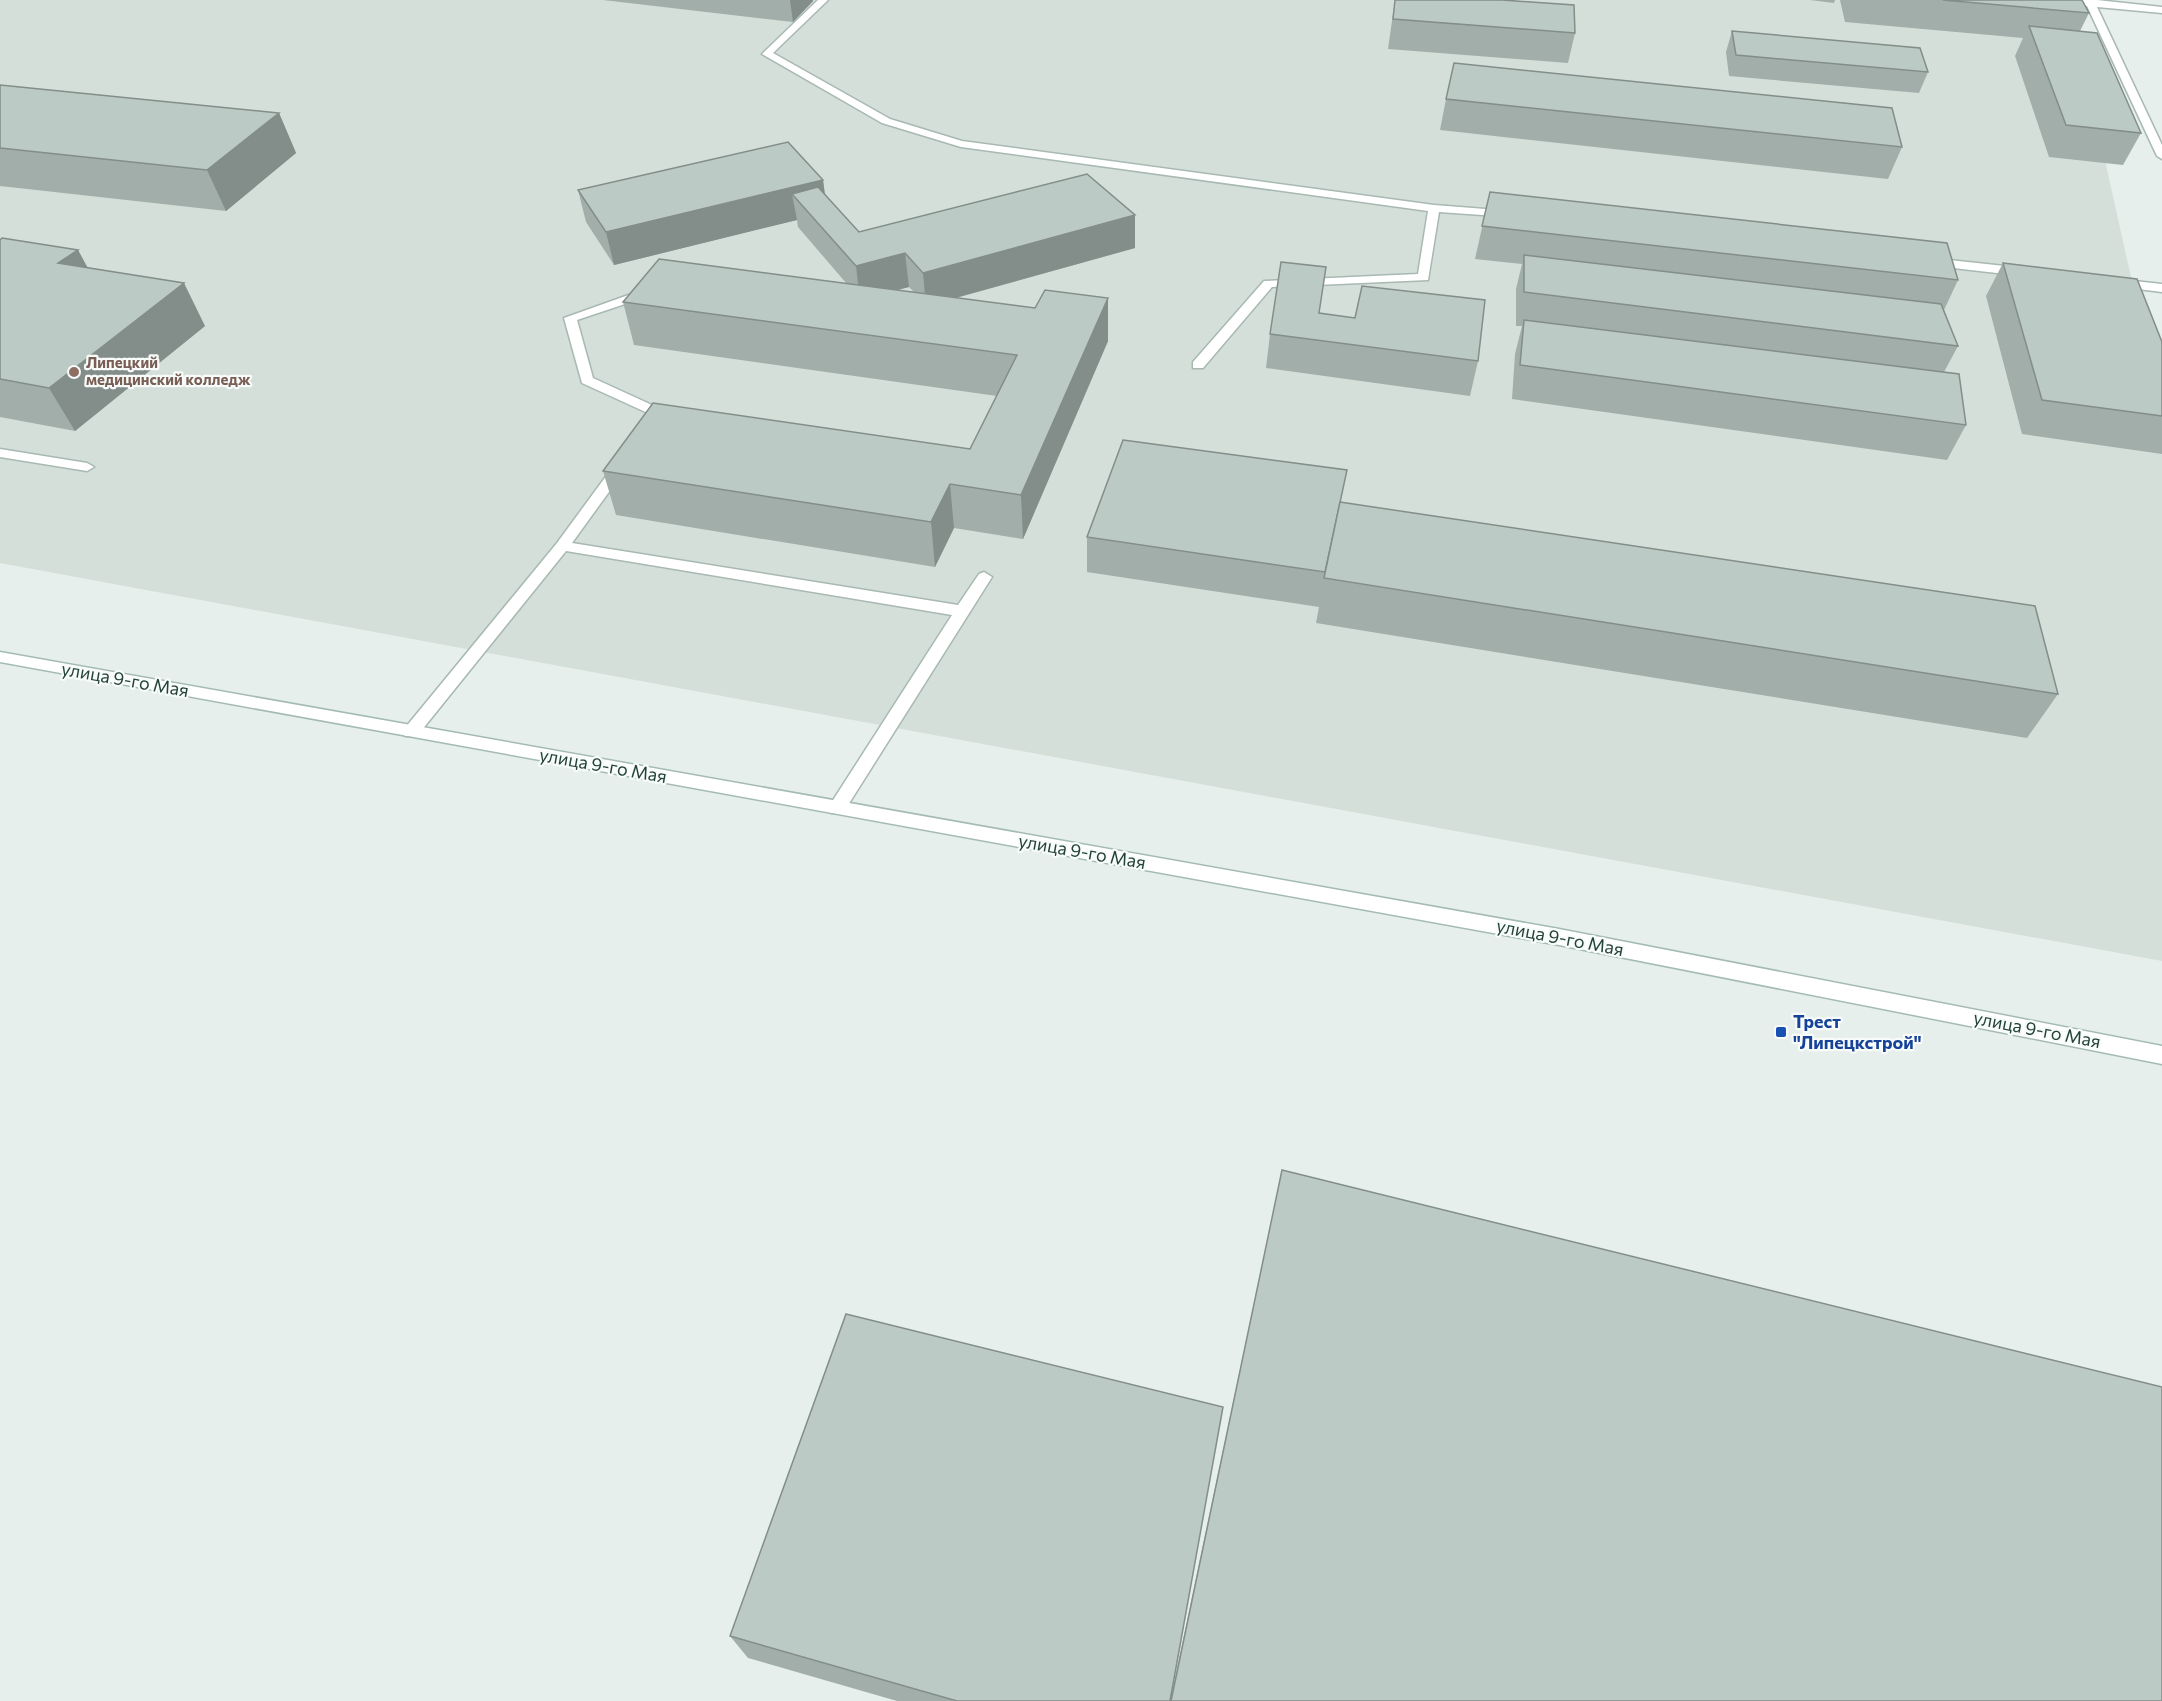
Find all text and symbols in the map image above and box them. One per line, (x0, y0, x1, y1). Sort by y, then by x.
place label: Липецкий медицинский колледж (86, 353, 251, 388)
marker: Липецкий медицинский колледж (67, 365, 81, 379)
street label: улица 9-го Мая (60, 657, 191, 701)
street label: улица 9-го Мая (538, 743, 669, 787)
street label: улица 9-го Мая (1017, 829, 1148, 873)
street label: улица 9-го Мая (1495, 914, 1626, 960)
street label: улица 9-го Мая (1972, 1006, 2103, 1052)
place label: Трест "Липецкстрой" (1793, 1010, 1922, 1053)
marker: Трест "Липецкстрой" (1774, 1025, 1788, 1039)

